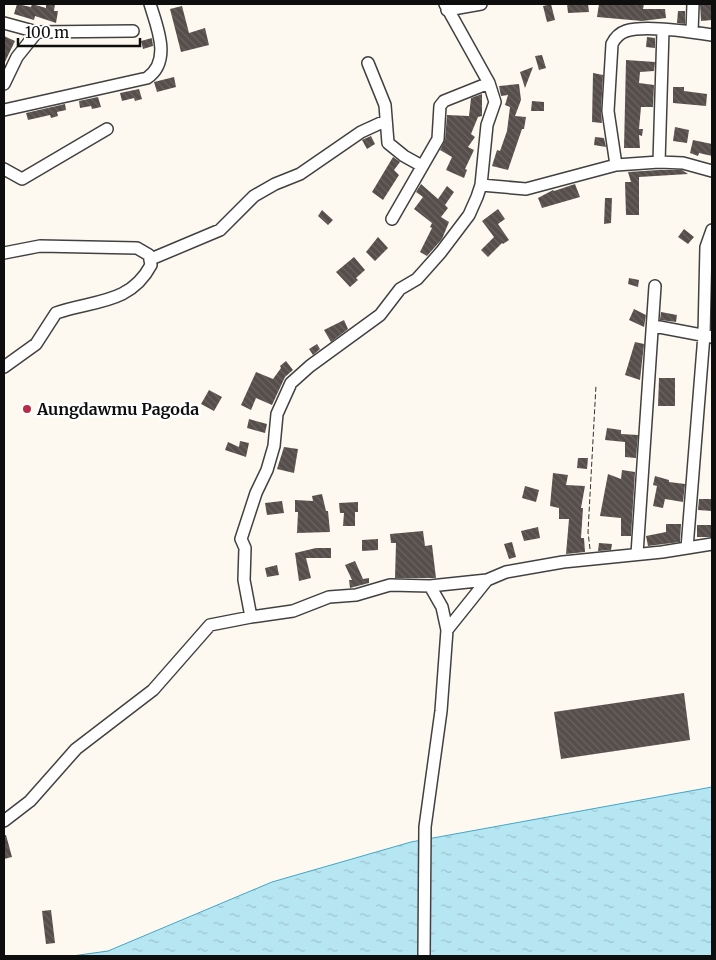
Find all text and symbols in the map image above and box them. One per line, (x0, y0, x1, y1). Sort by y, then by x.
scale bar (18, 15, 140, 47)
text: 100 m (25, 23, 69, 42)
place label: Aungdawmu Pagoda (36, 399, 199, 419)
marker: Aungdawmu Pagoda (21, 403, 33, 415)

